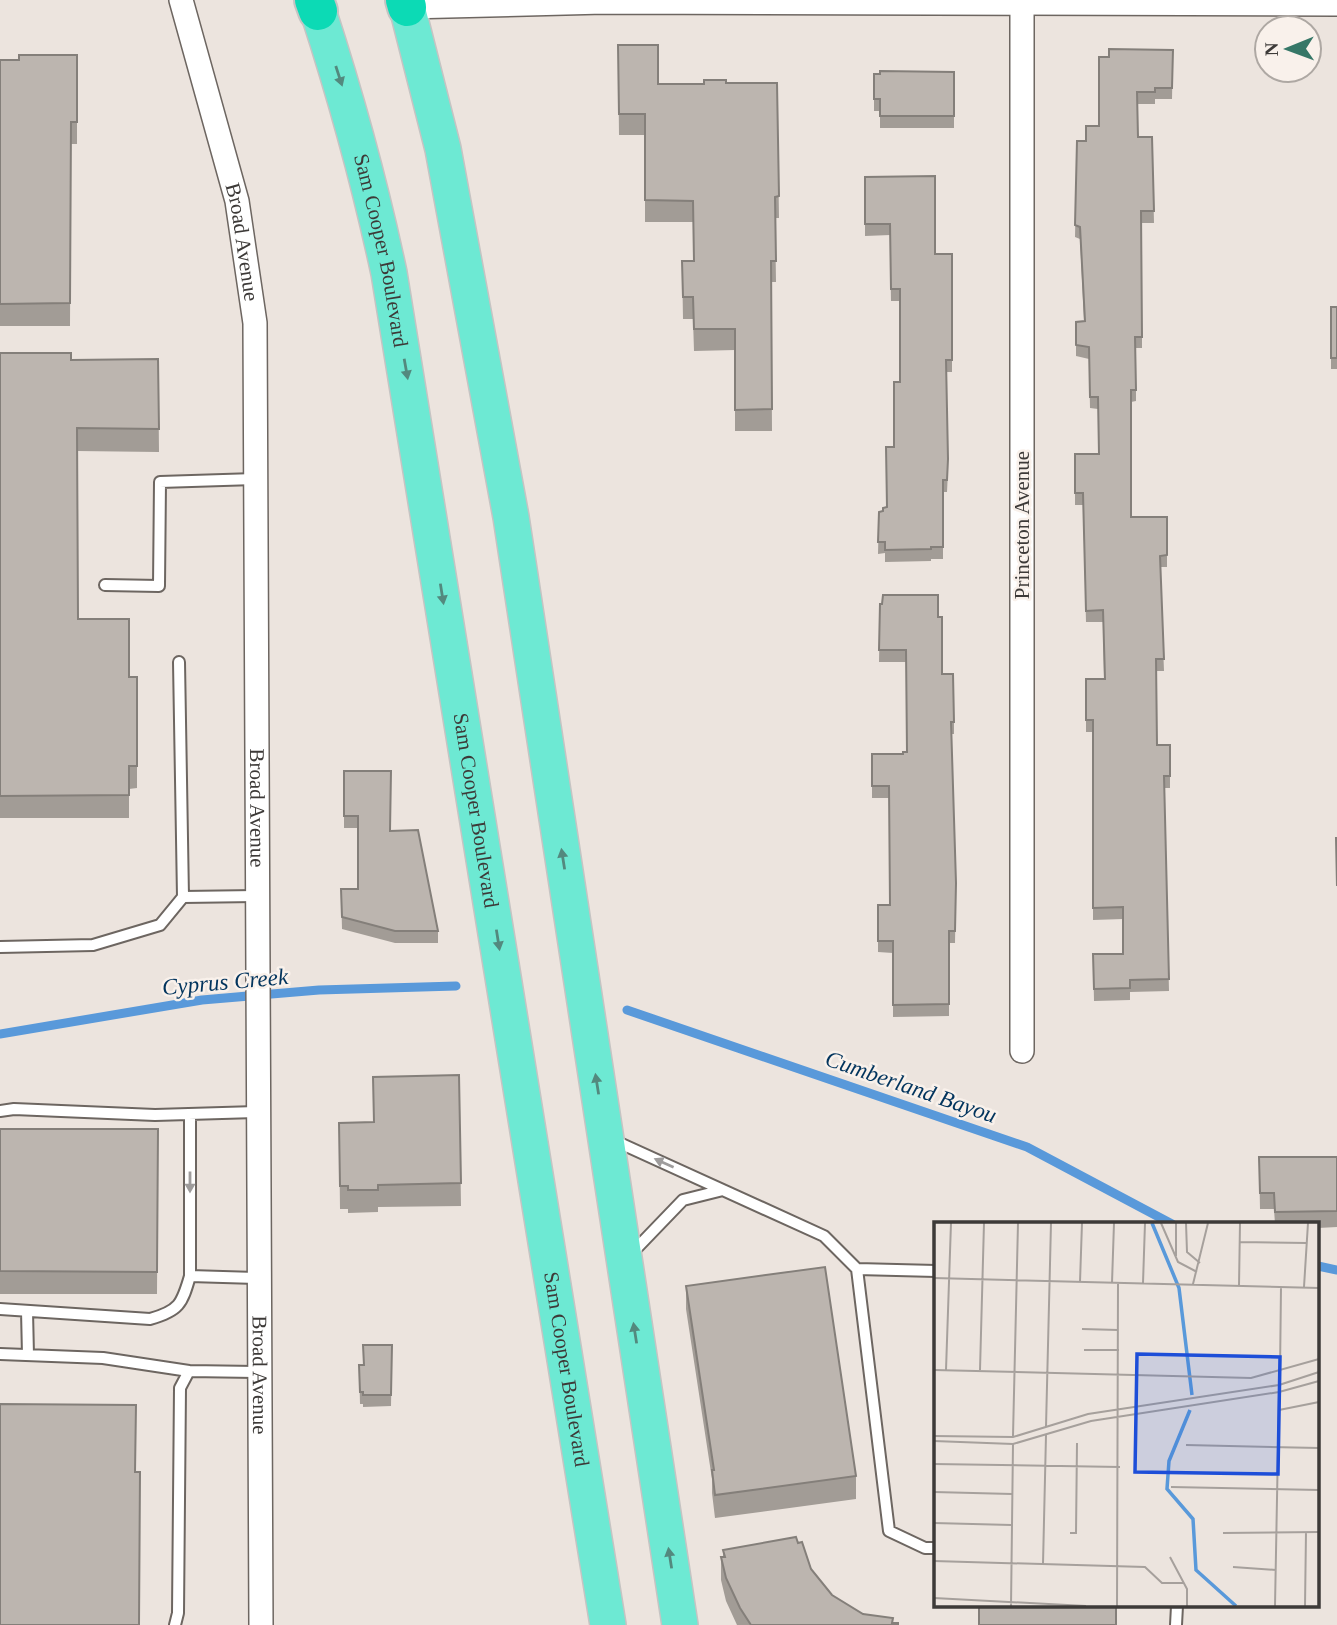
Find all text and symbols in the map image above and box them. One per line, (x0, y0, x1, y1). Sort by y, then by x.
north arrow (1253, 14, 1323, 84)
text: N (1261, 42, 1282, 56)
one-way arrow (334, 66, 345, 87)
street label: Sam Cooper Boulevard (349, 151, 413, 349)
street label: Broad Avenue (221, 180, 264, 303)
one-way arrow (401, 359, 412, 381)
street label: Princeton Avenue (1010, 451, 1034, 599)
one-way arrow (437, 583, 448, 605)
street label: Sam Cooper Boulevard (448, 711, 504, 910)
street label: Broad Avenue (245, 748, 270, 868)
one-way arrow (557, 848, 568, 870)
one-way arrow (493, 929, 504, 951)
water label: Cyprus Creek (161, 964, 290, 1000)
water label: Cumberland Bayou (822, 1046, 1000, 1128)
one-way arrow (591, 1072, 602, 1094)
one-way arrow (654, 1157, 675, 1168)
one-way arrow (184, 1172, 196, 1194)
inset map (934, 1222, 1320, 1608)
street label: Sam Cooper Boulevard (539, 1270, 594, 1469)
street label: Broad Avenue (248, 1315, 272, 1435)
one-way arrow (630, 1322, 641, 1344)
one-way arrow (664, 1546, 675, 1568)

